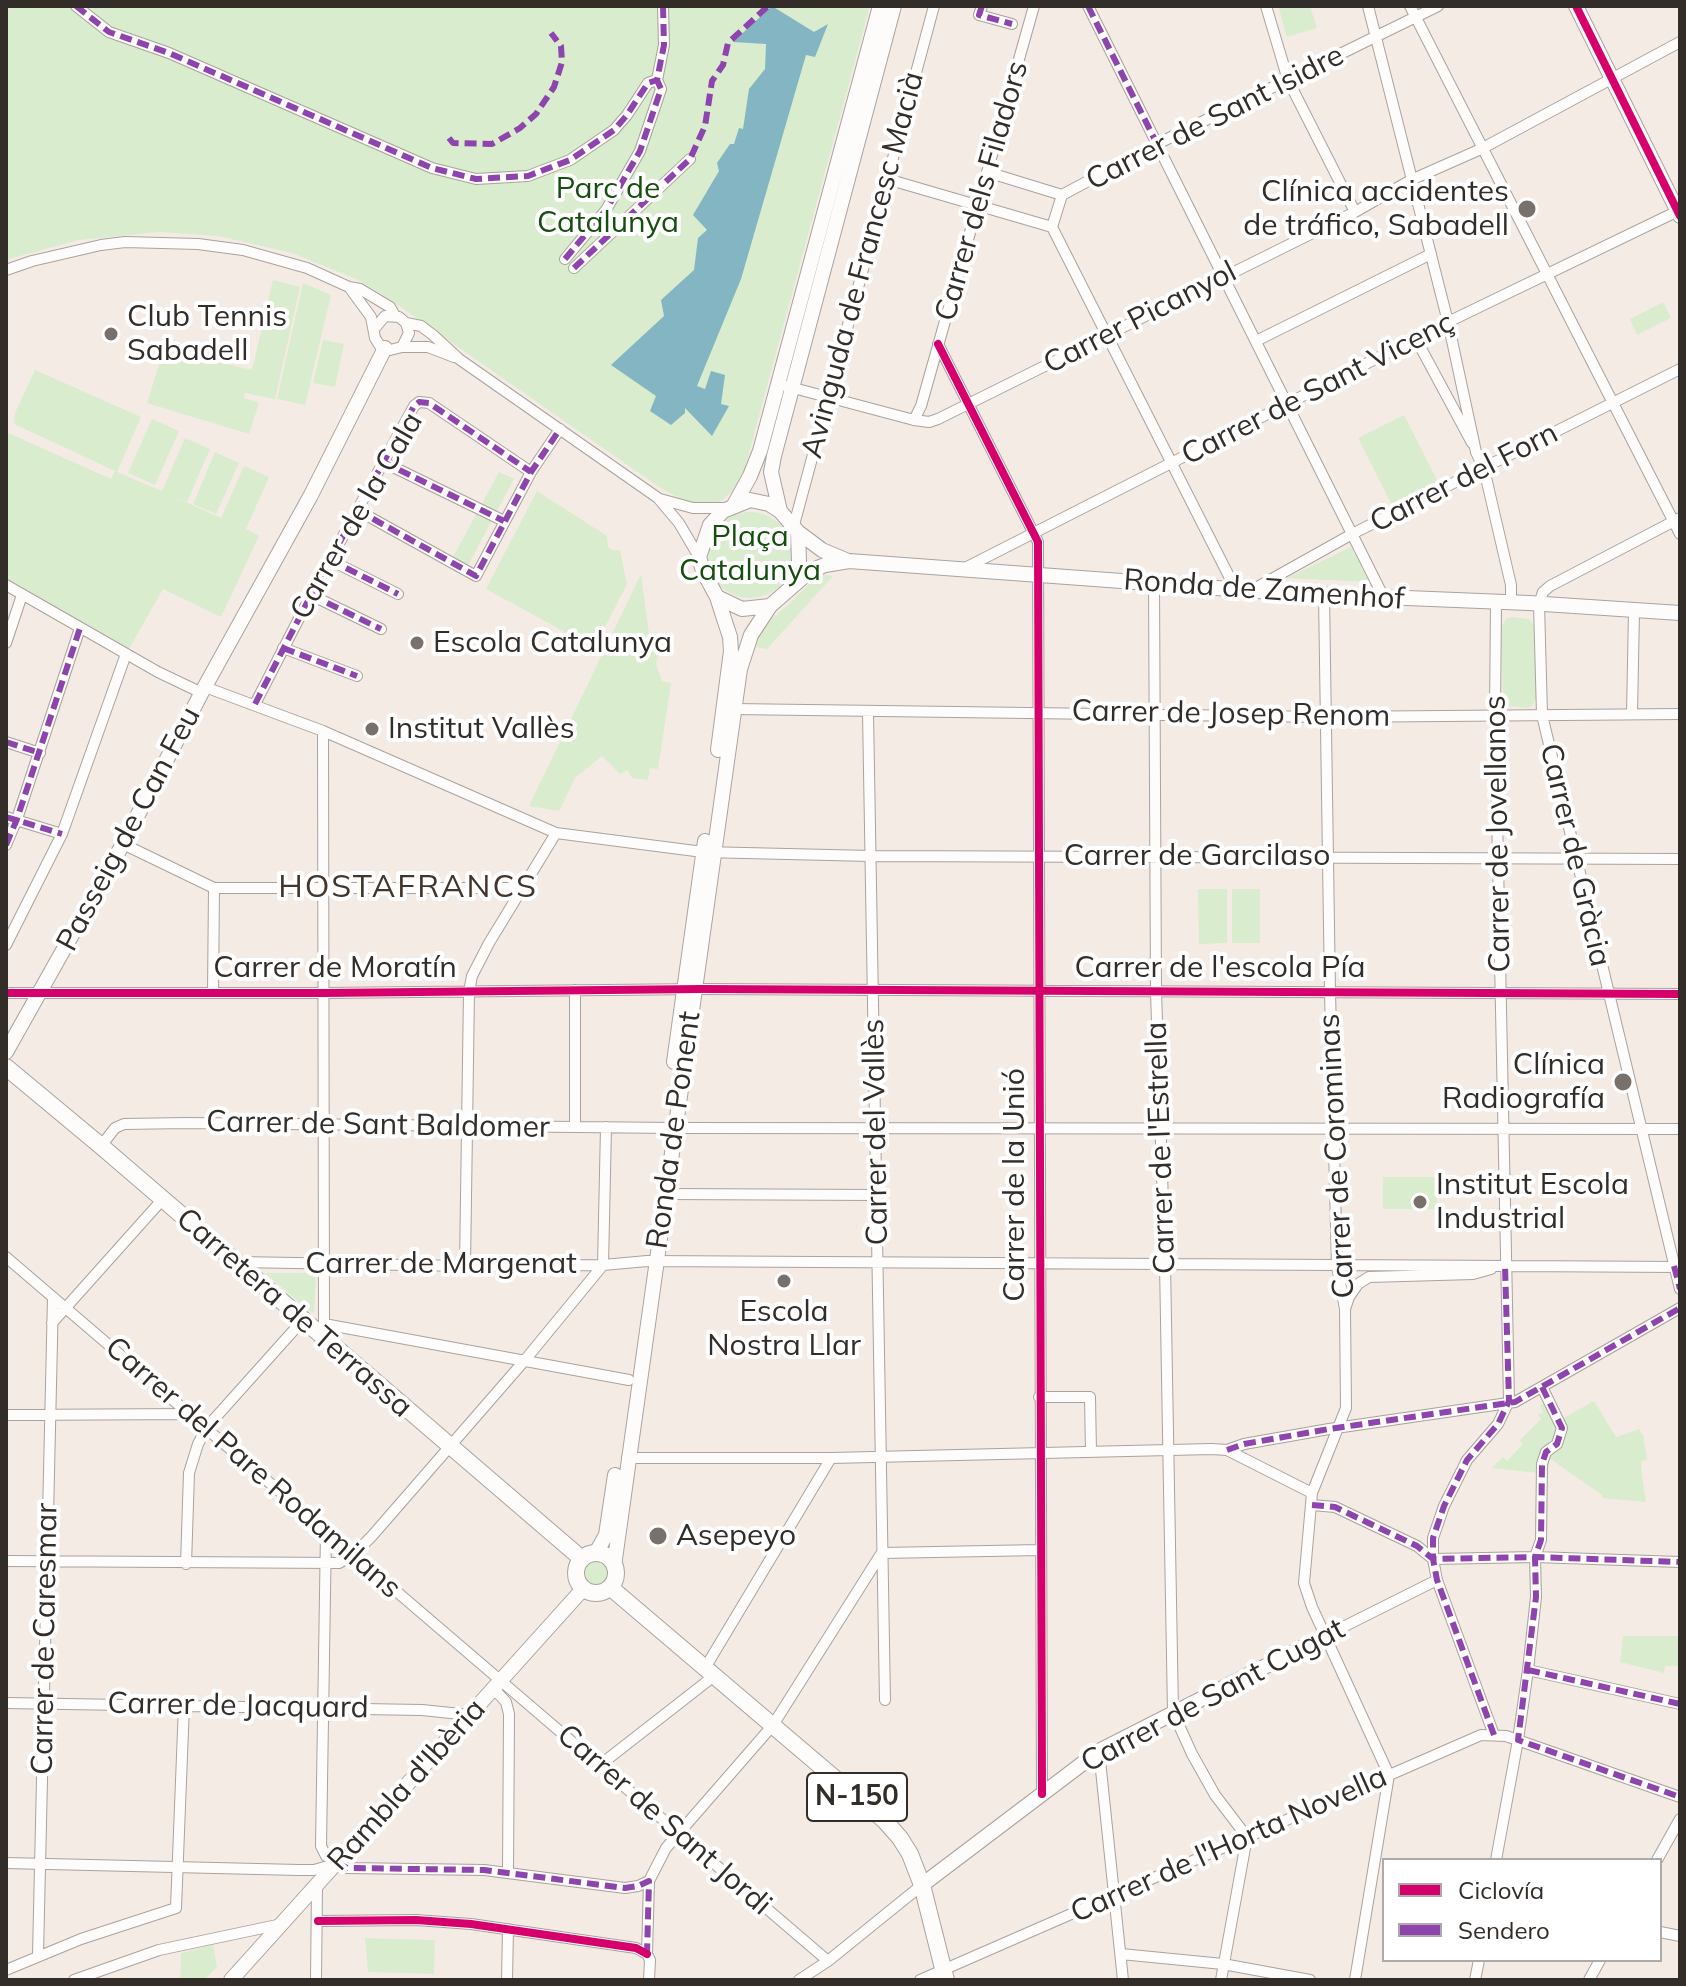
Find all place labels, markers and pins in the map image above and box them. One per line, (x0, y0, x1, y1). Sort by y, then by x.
place label: Clínica accidentes de tráfico, Sabadell (1243, 174, 1509, 244)
marker: Clínica accidentes de tráfico, Sabadell (1516, 198, 1538, 220)
place label: Club Tennis Sabadell (127, 299, 287, 370)
marker: Club Tennis Sabadell (102, 325, 120, 343)
place label: Escola Catalunya (433, 625, 672, 661)
marker: Escola Catalunya (408, 634, 426, 652)
place label: Institut Vallès (388, 711, 575, 747)
marker: Institut Vallès (363, 720, 381, 738)
place label: Clínica Radiografía (1442, 1047, 1605, 1118)
marker: Clínica Radiografía (1612, 1071, 1634, 1093)
place label: Institut Escola Industrial (1436, 1167, 1629, 1238)
marker: Institut Escola Industrial (1411, 1193, 1429, 1211)
marker: Escola Nostra Llar (775, 1272, 793, 1290)
place label: Escola Nostra Llar (707, 1294, 861, 1364)
place label: Asepeyo (676, 1518, 796, 1554)
marker: Asepeyo (647, 1525, 669, 1547)

